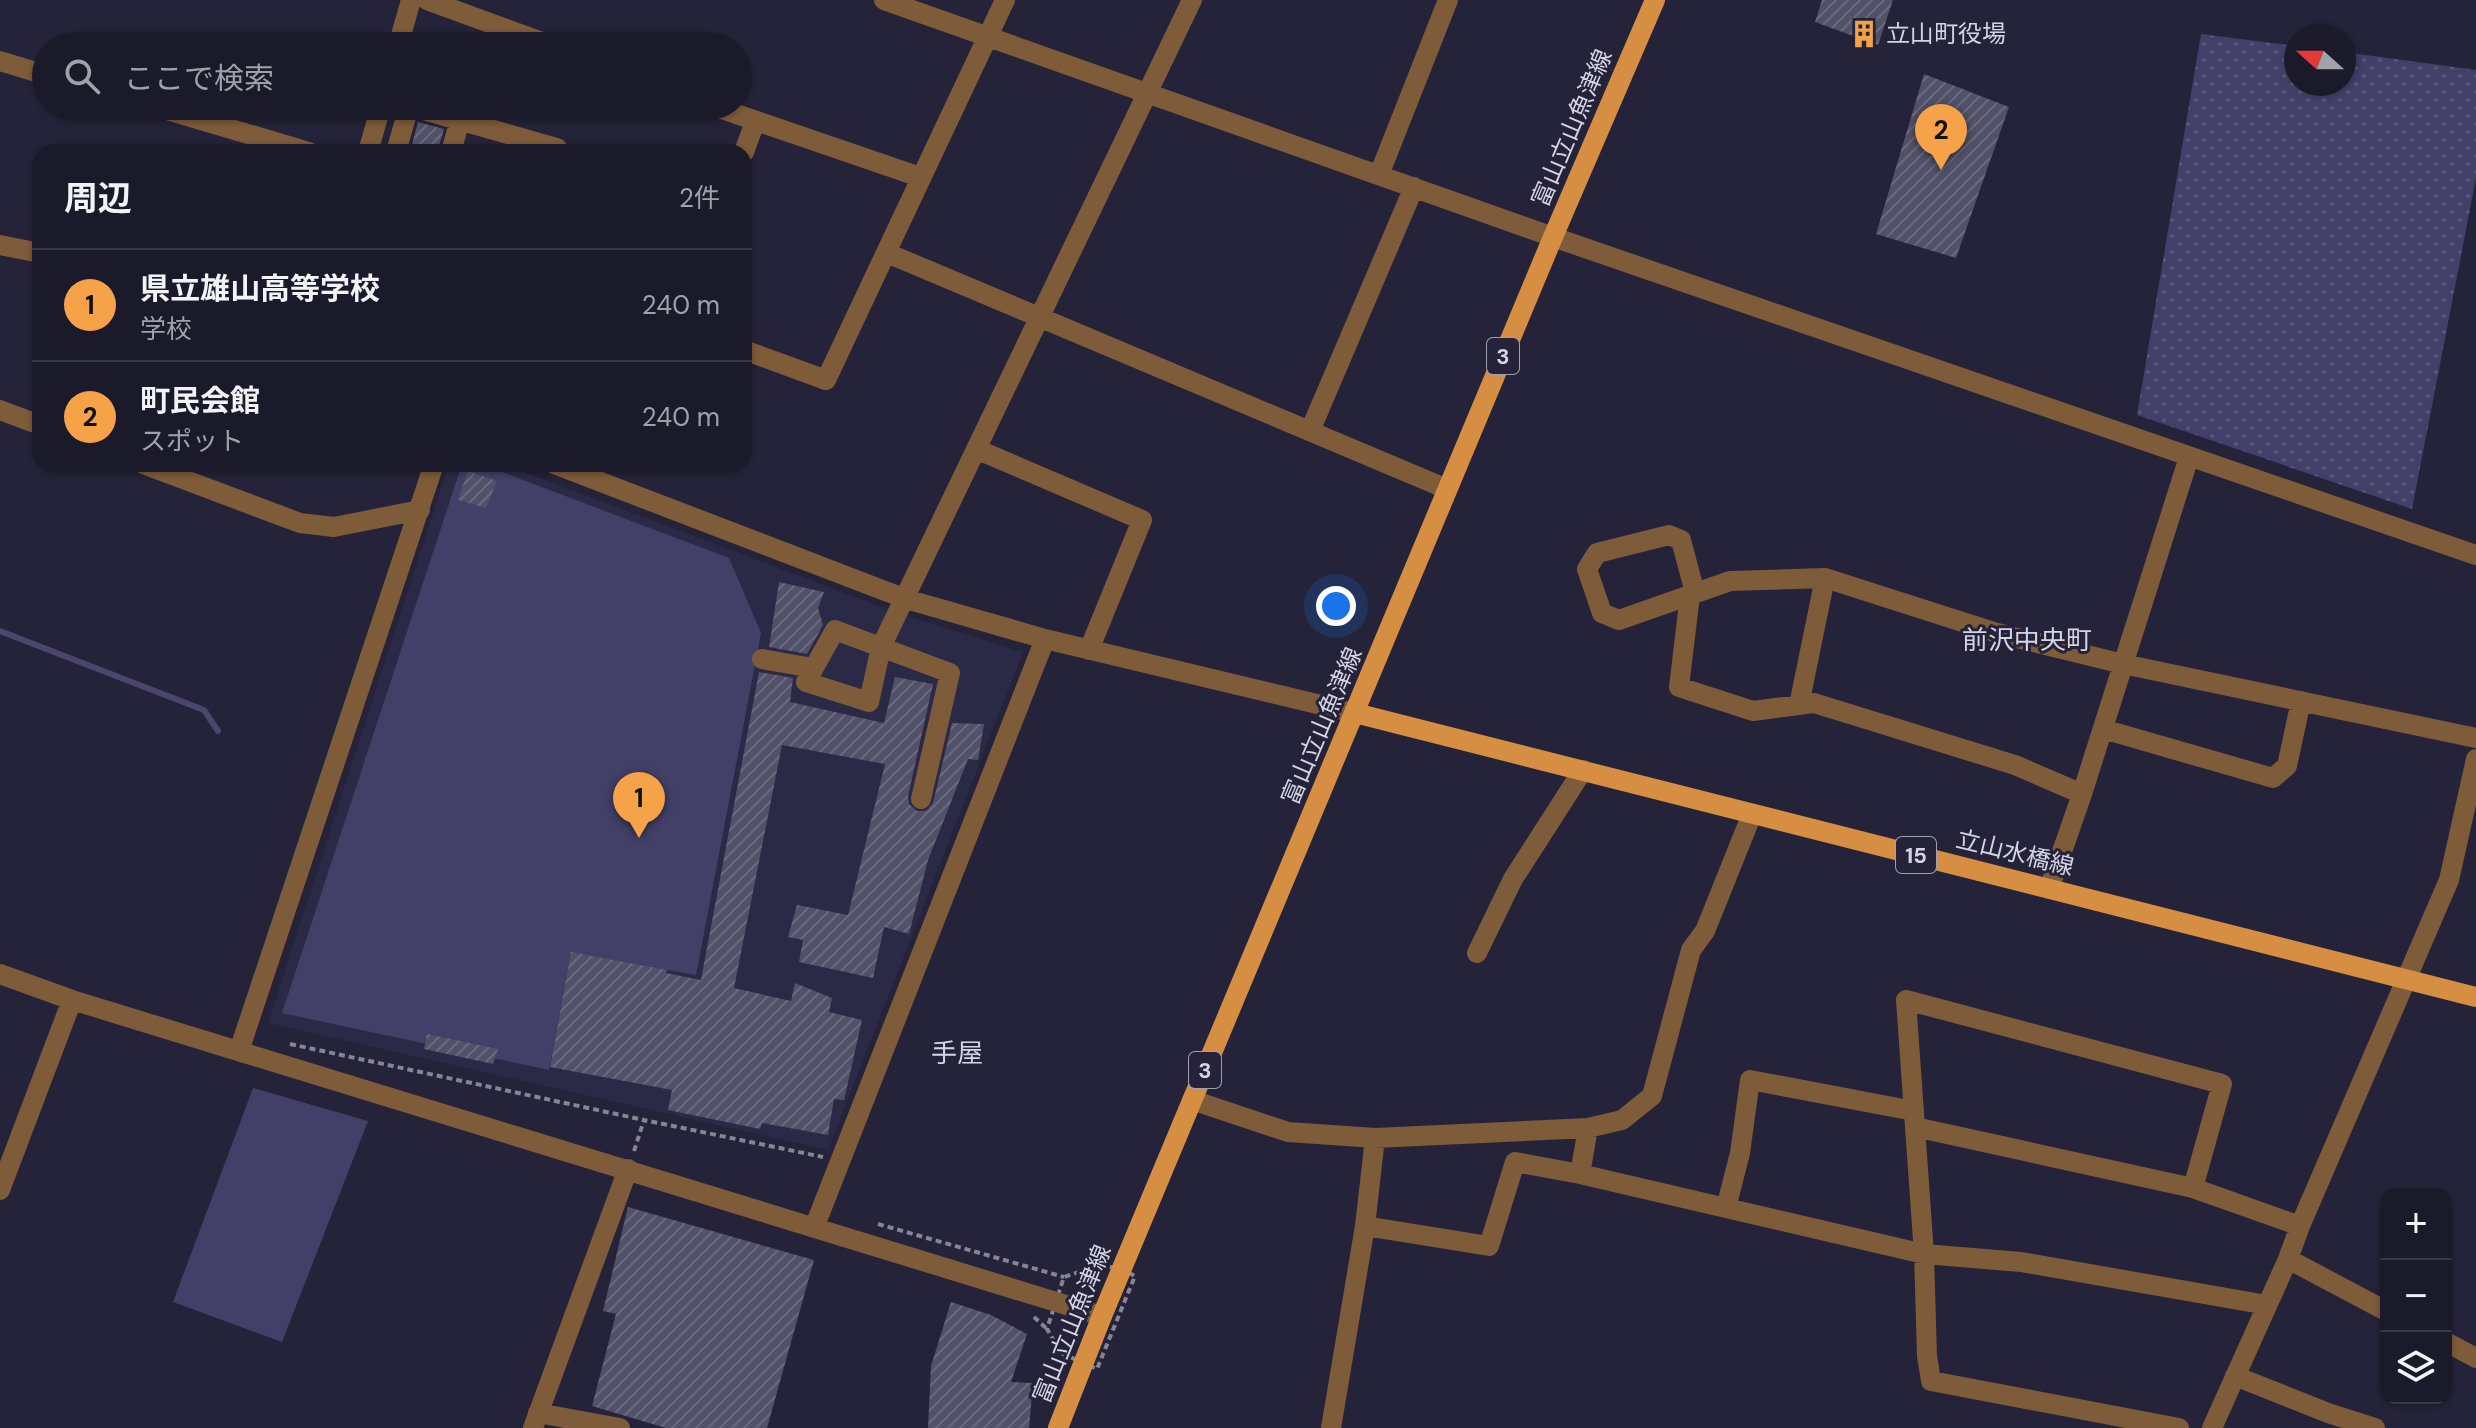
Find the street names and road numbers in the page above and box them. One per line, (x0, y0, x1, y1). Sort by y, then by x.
street label: 富山立山魚津線 (1524, 44, 1619, 211)
road number: 3 (1487, 338, 1519, 374)
street label: 富山立山魚津線 (1274, 642, 1369, 809)
street label: 立山水橋線 (1953, 823, 2077, 882)
road number: 15 (1896, 837, 1936, 873)
road number: 3 (1189, 1052, 1221, 1088)
street label: 富山立山魚津線 (1026, 1240, 1117, 1408)

